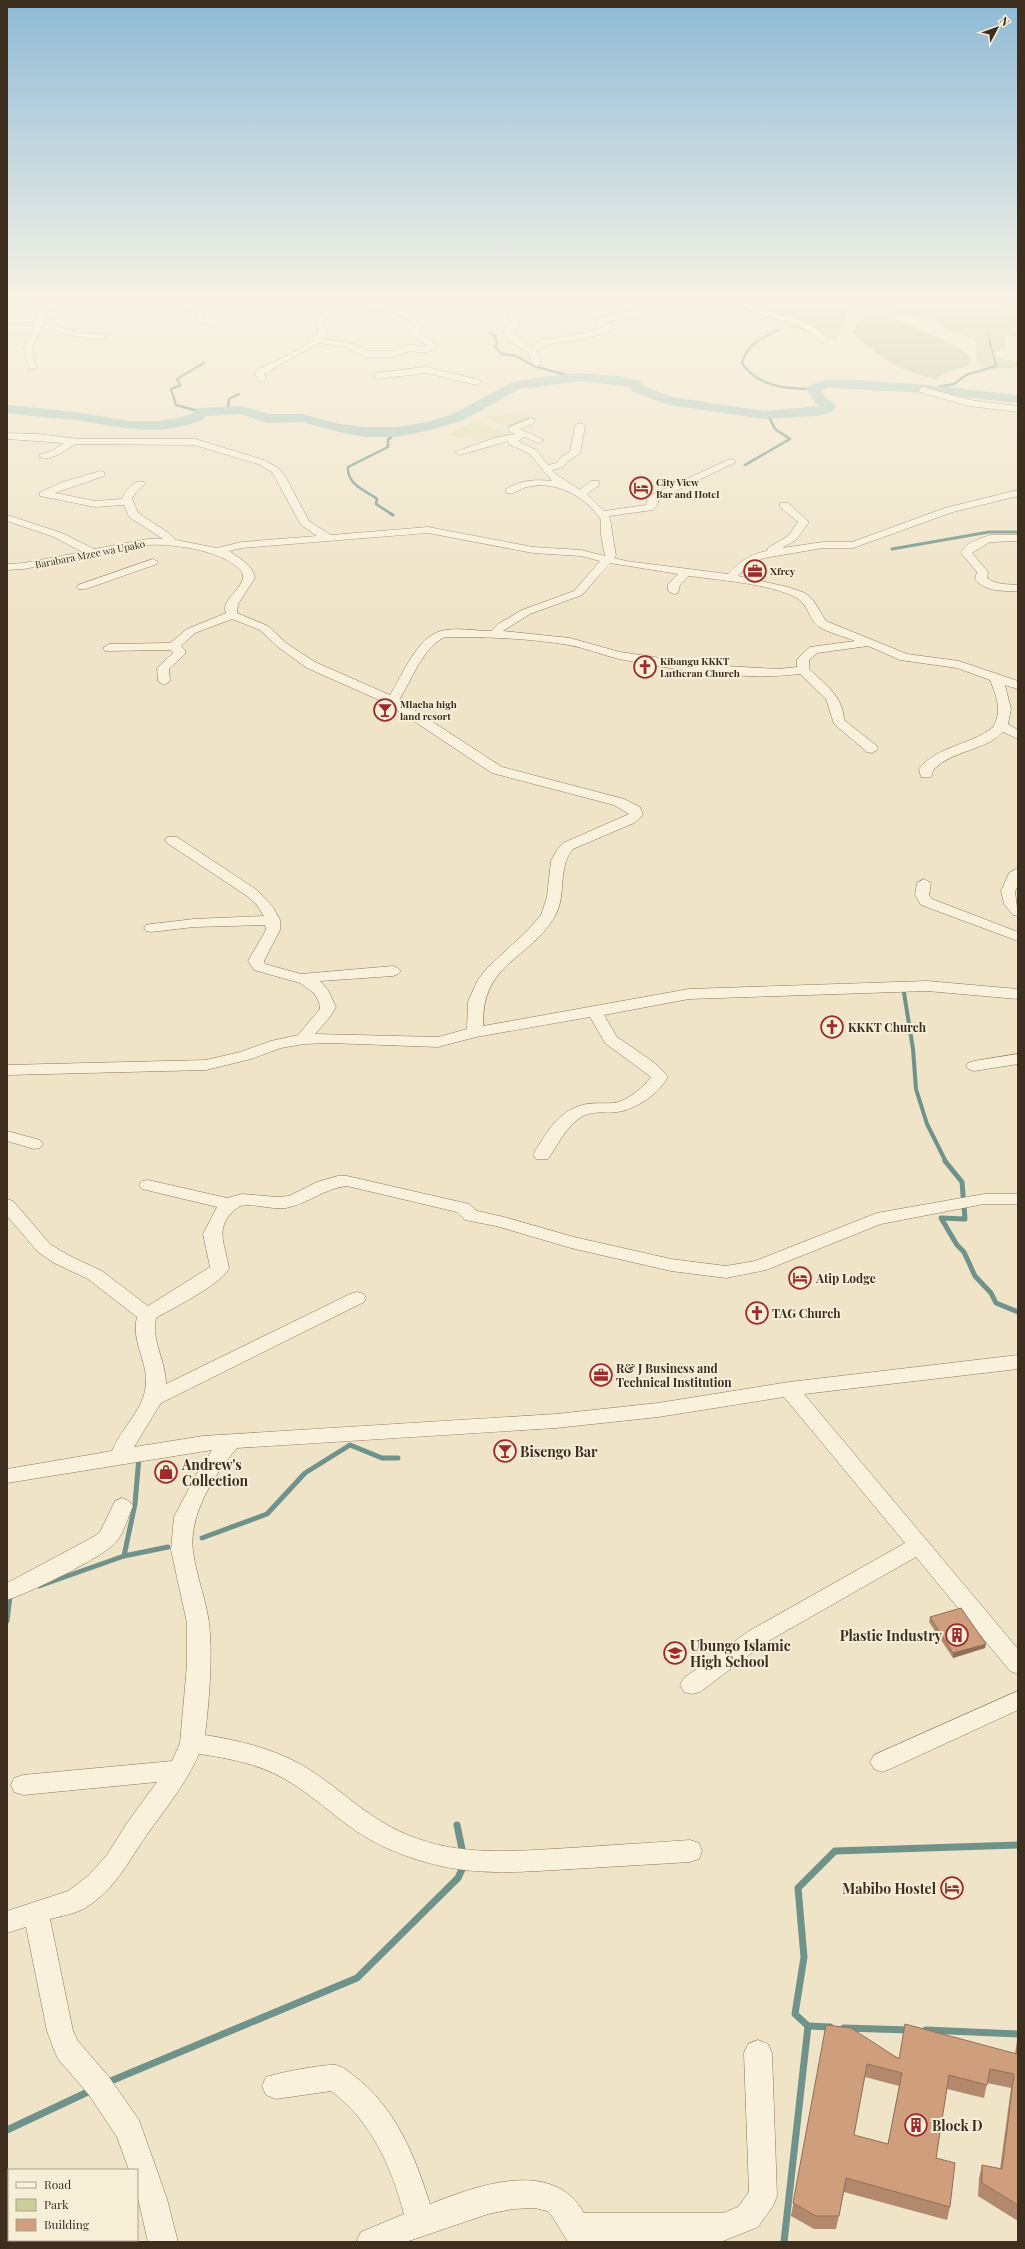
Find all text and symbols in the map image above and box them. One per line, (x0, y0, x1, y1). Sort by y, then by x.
north arrow (977, 8, 1017, 48)
text: N (997, 13, 1013, 29)
hotel icon: City View Bar and Hotel (628, 475, 654, 501)
place label: City View Bar and Hotel (656, 475, 719, 501)
street label: Barabara Mzee wa Upako (34, 536, 147, 572)
office icon: Xfrey (742, 558, 768, 584)
place label: Xfrey (770, 564, 796, 578)
church icon: Kibangu KKKT Lutheran Church (632, 654, 658, 680)
place label: Kibangu KKKT Lutheran Church (660, 654, 740, 680)
bar icon: Mlacha high land resort (372, 697, 398, 723)
place label: Mlacha high land resort (400, 697, 457, 723)
church icon: KKKT Church (819, 1014, 845, 1040)
place label: KKKT Church (848, 1019, 927, 1035)
hotel icon: Atip Lodge (787, 1265, 813, 1291)
place label: Atip Lodge (815, 1270, 876, 1286)
church icon: TAG Church (744, 1300, 770, 1326)
place label: TAG Church (772, 1305, 841, 1321)
place label: R& J Business and Technical Institution (616, 1360, 732, 1390)
office icon: R& J Business and Technical Institution (588, 1362, 614, 1388)
bar icon: Bisengo Bar (492, 1438, 518, 1464)
place label: Bisengo Bar (520, 1442, 598, 1461)
place label: Andrew's Collection (181, 1455, 249, 1490)
shop icon: Andrew's Collection (153, 1459, 179, 1485)
building icon: Plastic Industry (944, 1622, 970, 1648)
place label: Plastic Industry (840, 1626, 943, 1645)
place label: Ubungo Islamic High School (690, 1636, 791, 1671)
school or university icon: Ubungo Islamic High School (662, 1640, 688, 1666)
hotel icon: Mabibo Hostel (939, 1875, 965, 1901)
place label: Mabibo Hostel (842, 1879, 937, 1898)
building icon: Block D (903, 2112, 929, 2138)
place label: Block D (932, 2116, 983, 2135)
legend (8, 2169, 138, 2241)
text: Road (44, 2176, 71, 2192)
text: Park (44, 2196, 69, 2212)
text: Building (44, 2216, 90, 2232)

